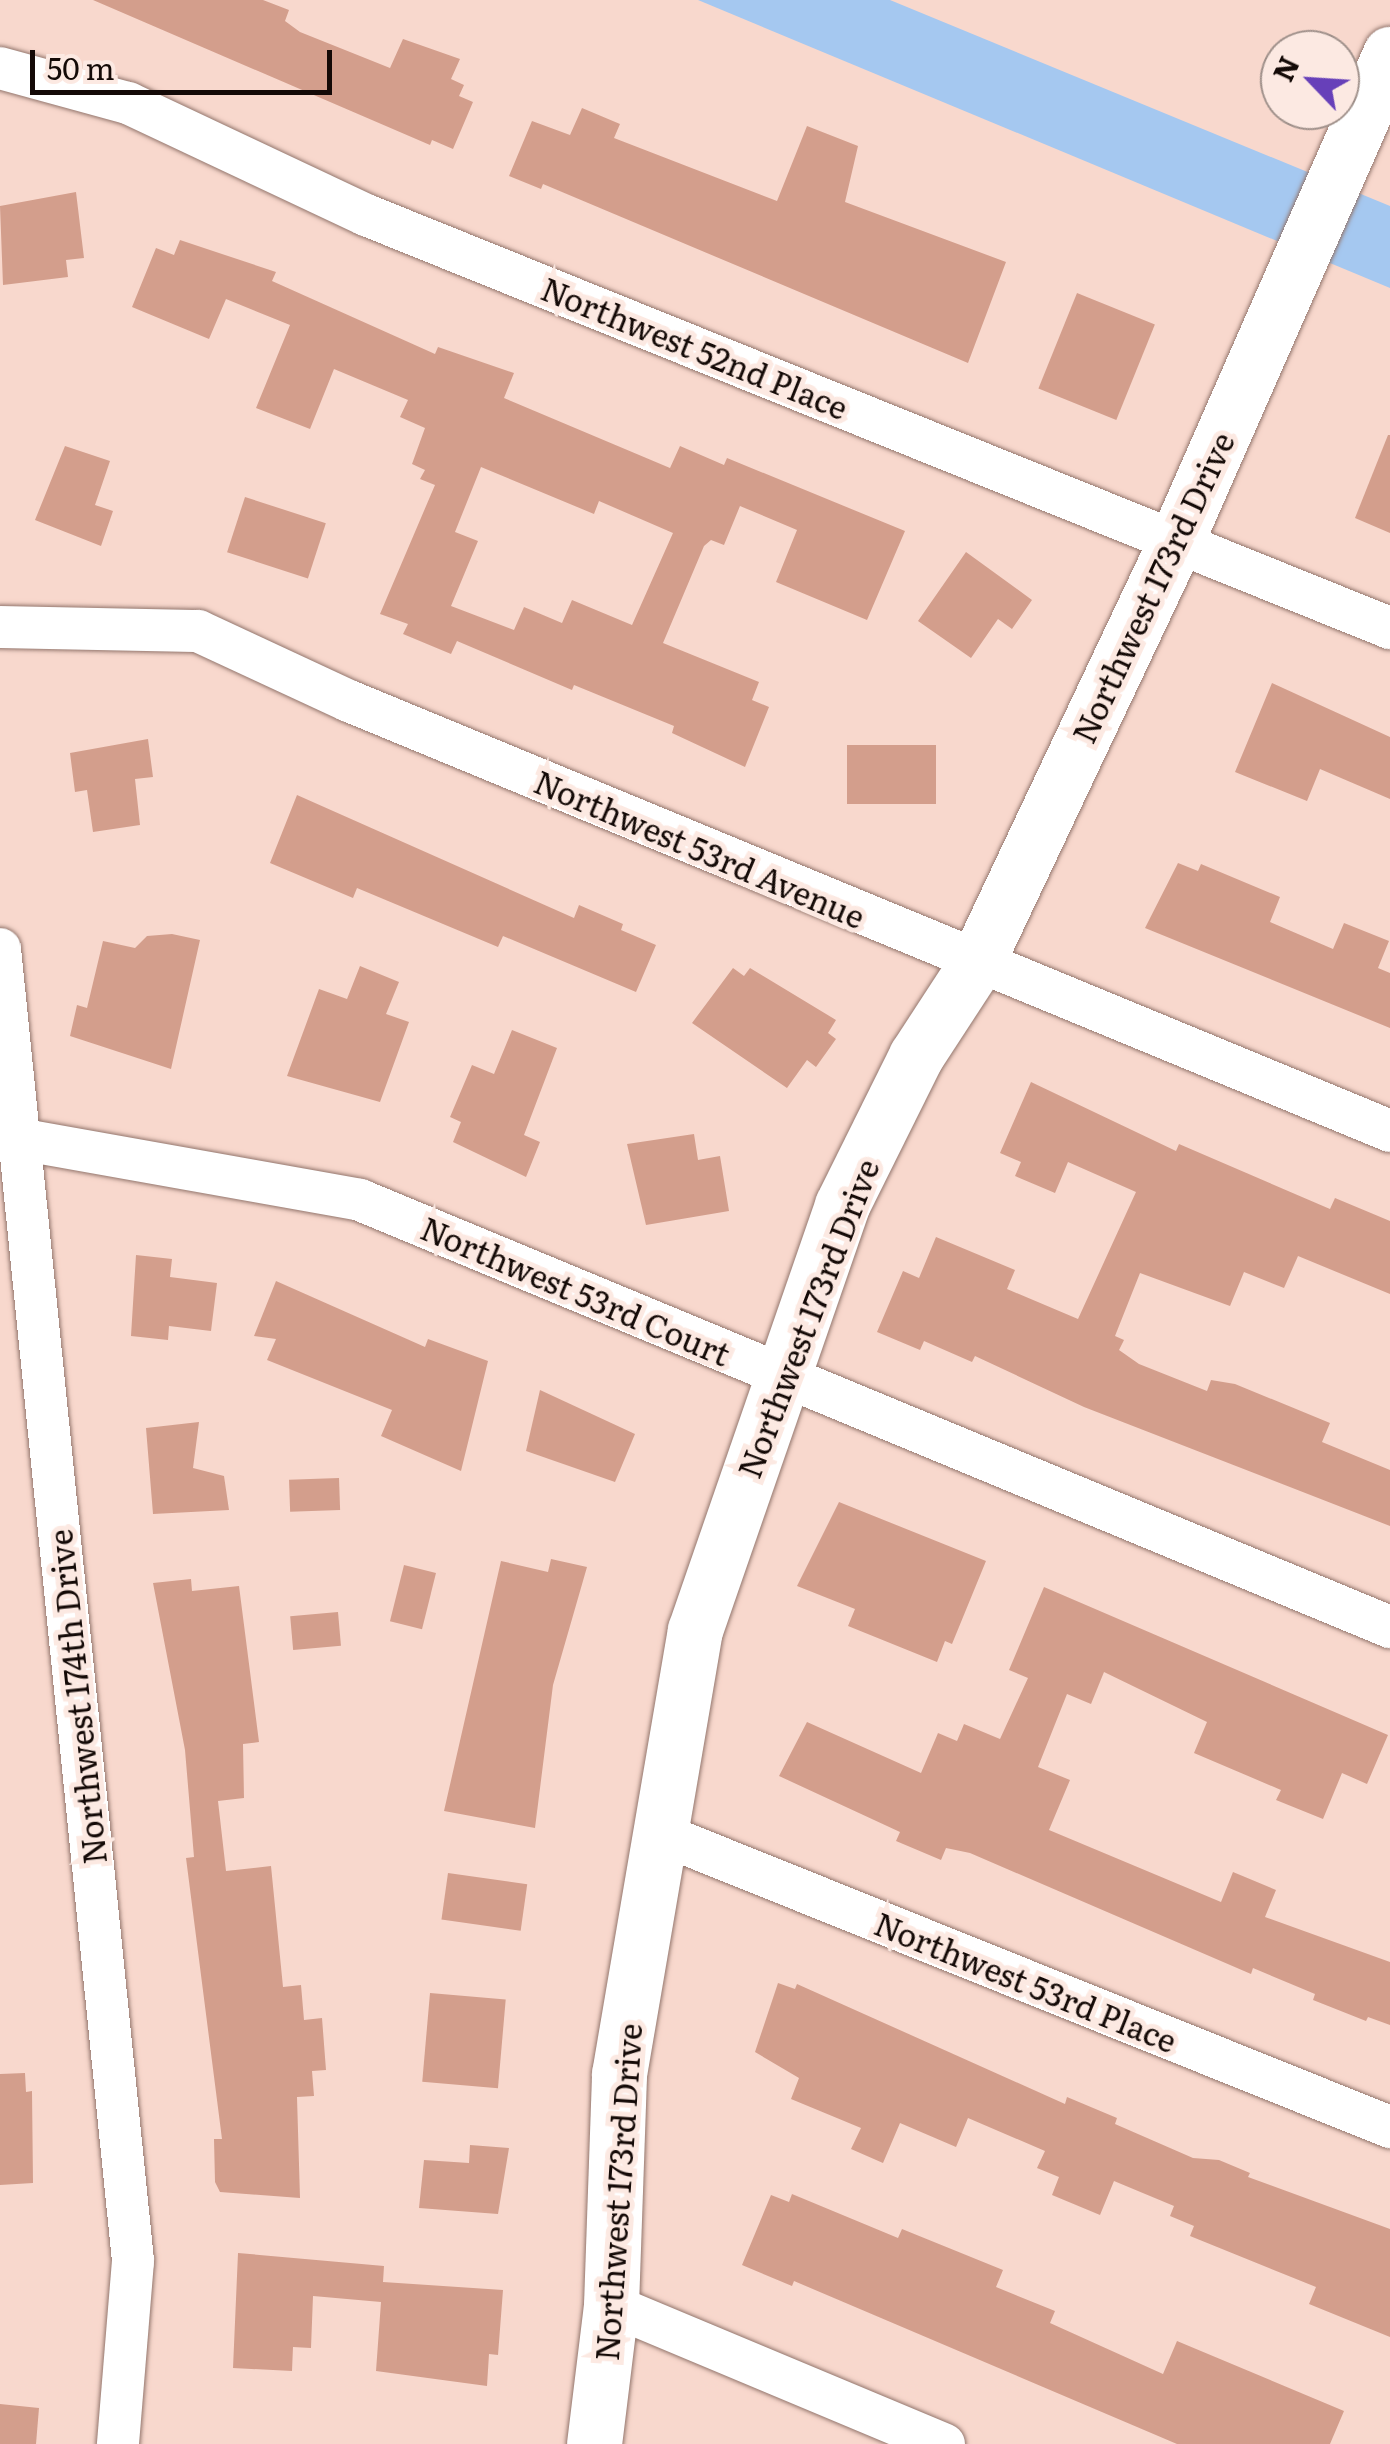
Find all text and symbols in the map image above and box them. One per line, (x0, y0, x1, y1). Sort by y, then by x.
scale bar (35, 30, 338, 92)
north arrow (1260, 30, 1360, 130)
text: 50 m (47, 45, 115, 89)
text: N (1261, 49, 1309, 88)
street label: Northwest 52nd Place (536, 268, 854, 426)
street label: Northwest 173rd Drive (1063, 426, 1241, 748)
street label: Northwest 53rd Avenue (529, 761, 871, 935)
street label: Northwest 173rd Drive (728, 1153, 886, 1483)
street label: Northwest 53rd Court (416, 1207, 736, 1373)
street label: Northwest 174th Drive (39, 1528, 113, 1866)
street label: Northwest 53rd Place (869, 1903, 1183, 2059)
street label: Northwest 173rd Drive (586, 2022, 648, 2362)

